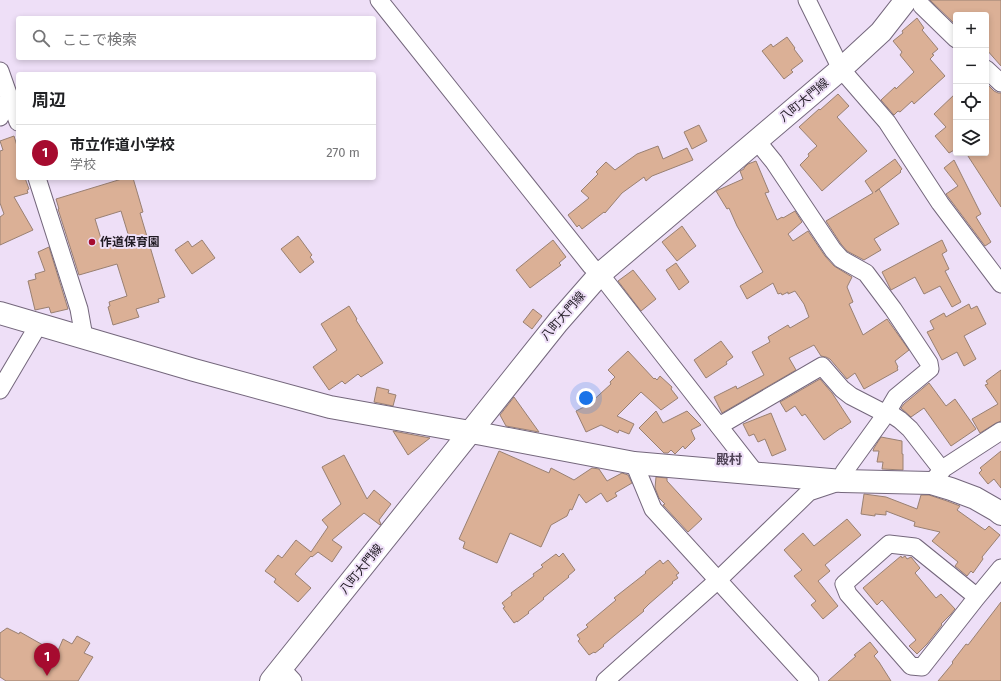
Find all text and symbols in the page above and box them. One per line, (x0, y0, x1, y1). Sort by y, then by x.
map controls (953, 12, 989, 156)
button: + (953, 12, 989, 48)
search box (16, 16, 376, 60)
icon: search (30, 27, 52, 49)
text: ここで検索 (62, 31, 137, 49)
button: − (953, 48, 989, 84)
street label: 八町大門線 (777, 75, 831, 125)
button: locate (953, 84, 989, 120)
text: 周辺 (32, 90, 66, 111)
button: layers (953, 120, 989, 156)
text: 市立作道小学校 (70, 136, 175, 154)
text: 1 (42, 145, 48, 160)
text: 270 m (326, 145, 360, 160)
text: 学校 (70, 157, 96, 172)
place label: 作道保育園 (100, 235, 160, 249)
marker: 作道保育園 (87, 237, 97, 247)
street label: 八町大門線 (538, 289, 588, 343)
your location (576, 388, 596, 408)
district label: 殿村 (716, 452, 742, 467)
street label: 八町大門線 (337, 541, 385, 597)
pin: 1 (34, 643, 60, 676)

